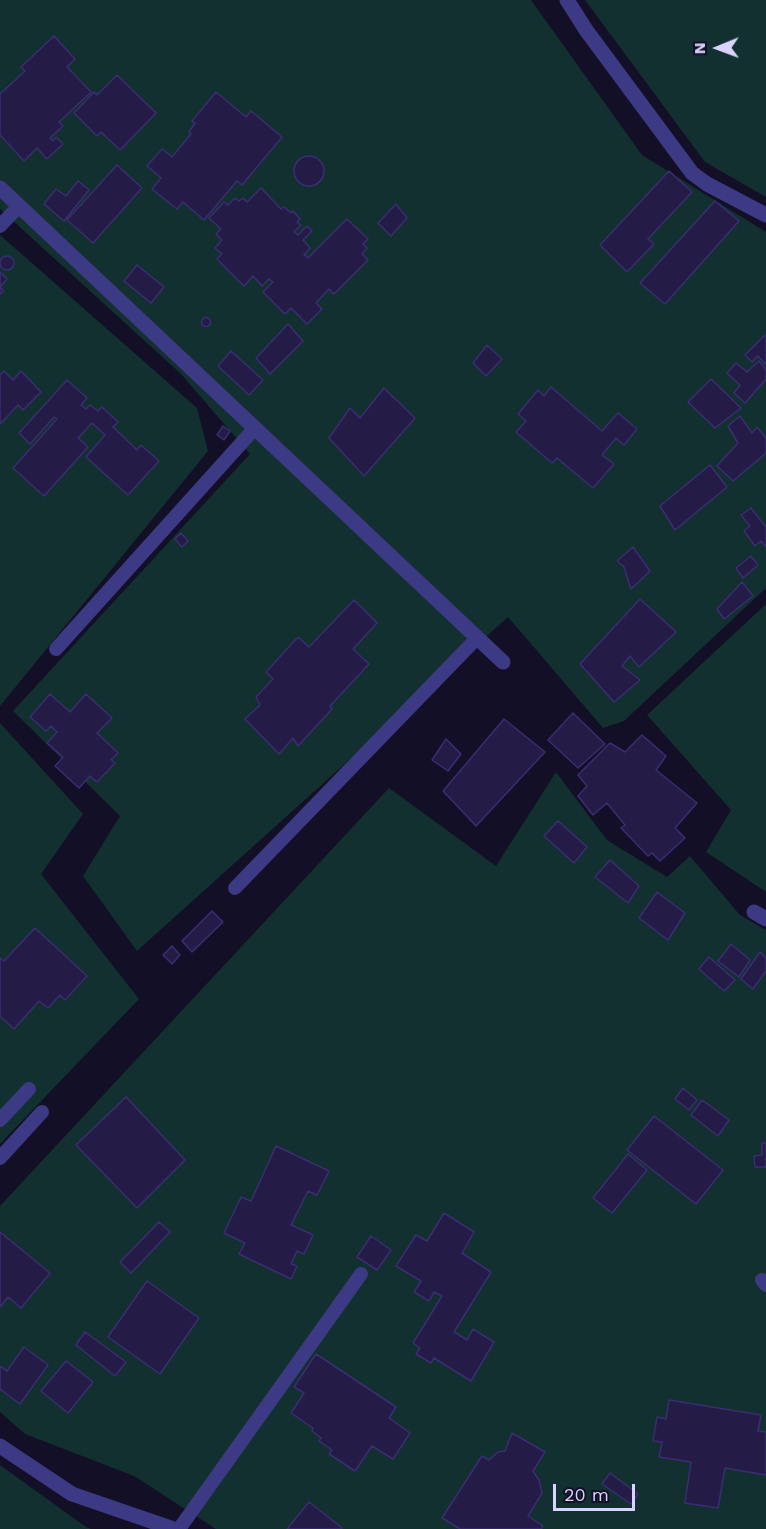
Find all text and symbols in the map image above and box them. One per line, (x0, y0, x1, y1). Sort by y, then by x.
north arrow (688, 18, 748, 78)
text: N (690, 42, 709, 54)
scale bar (556, 1472, 638, 1510)
text: 20 m (564, 1484, 609, 1505)

